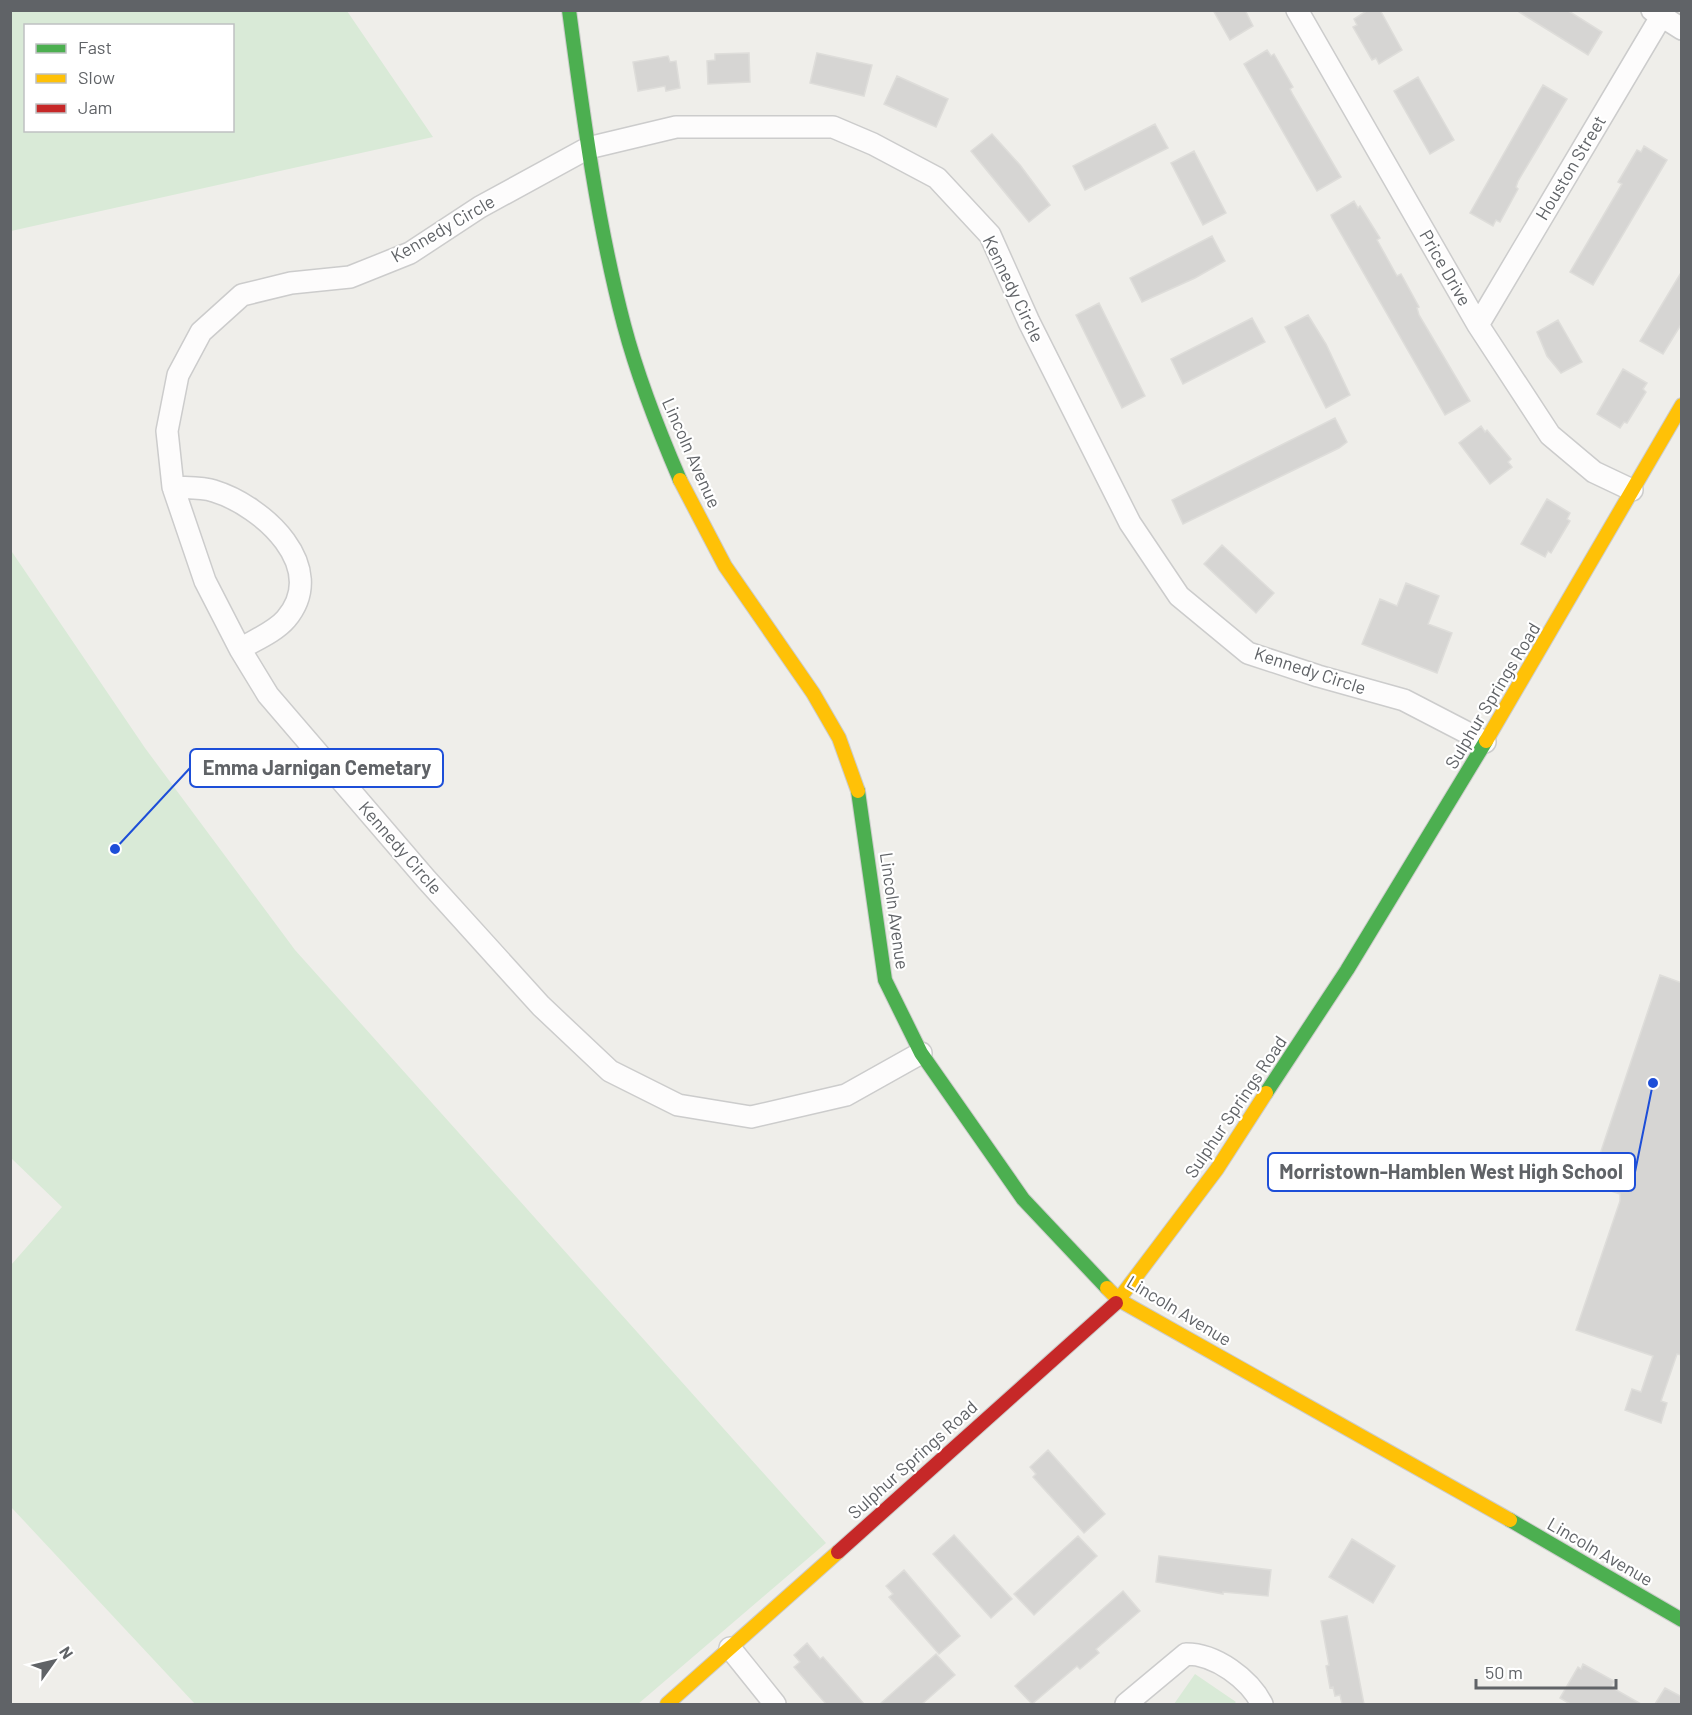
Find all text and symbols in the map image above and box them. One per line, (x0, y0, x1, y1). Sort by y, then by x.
legend (24, 24, 234, 132)
text: Fast (78, 36, 112, 58)
text: Slow (78, 66, 115, 88)
text: Jam (78, 96, 112, 118)
street label: Houston Street (1530, 111, 1610, 224)
street label: Kennedy Circle (387, 190, 498, 267)
street label: Price Drive (1415, 225, 1476, 310)
street label: Kennedy Circle (979, 232, 1049, 346)
street label: Lincoln Avenue (658, 394, 726, 511)
street label: Sulphur Springs Road (1440, 618, 1544, 773)
street label: Kennedy Circle (1252, 642, 1369, 698)
callout: Emma Jarnigan Cemetary (190, 749, 443, 787)
text: Emma Jarnigan Cemetary (203, 755, 431, 779)
street label: Kennedy Circle (354, 796, 447, 898)
street label: Lincoln Avenue (876, 851, 914, 971)
street label: Sulphur Springs Road (1179, 1031, 1291, 1182)
callout: Morristown-Hamblen West High School (1268, 1153, 1635, 1191)
text: Morristown-Hamblen West High School (1279, 1159, 1623, 1183)
street label: Lincoln Avenue (1123, 1270, 1236, 1350)
street label: Sulphur Springs Road (843, 1395, 982, 1523)
street label: Lincoln Avenue (1544, 1512, 1657, 1590)
north arrow (24, 1631, 84, 1691)
text: N (56, 1643, 78, 1662)
scale bar (1476, 1652, 1616, 1690)
text: 50 m (1485, 1661, 1523, 1683)

